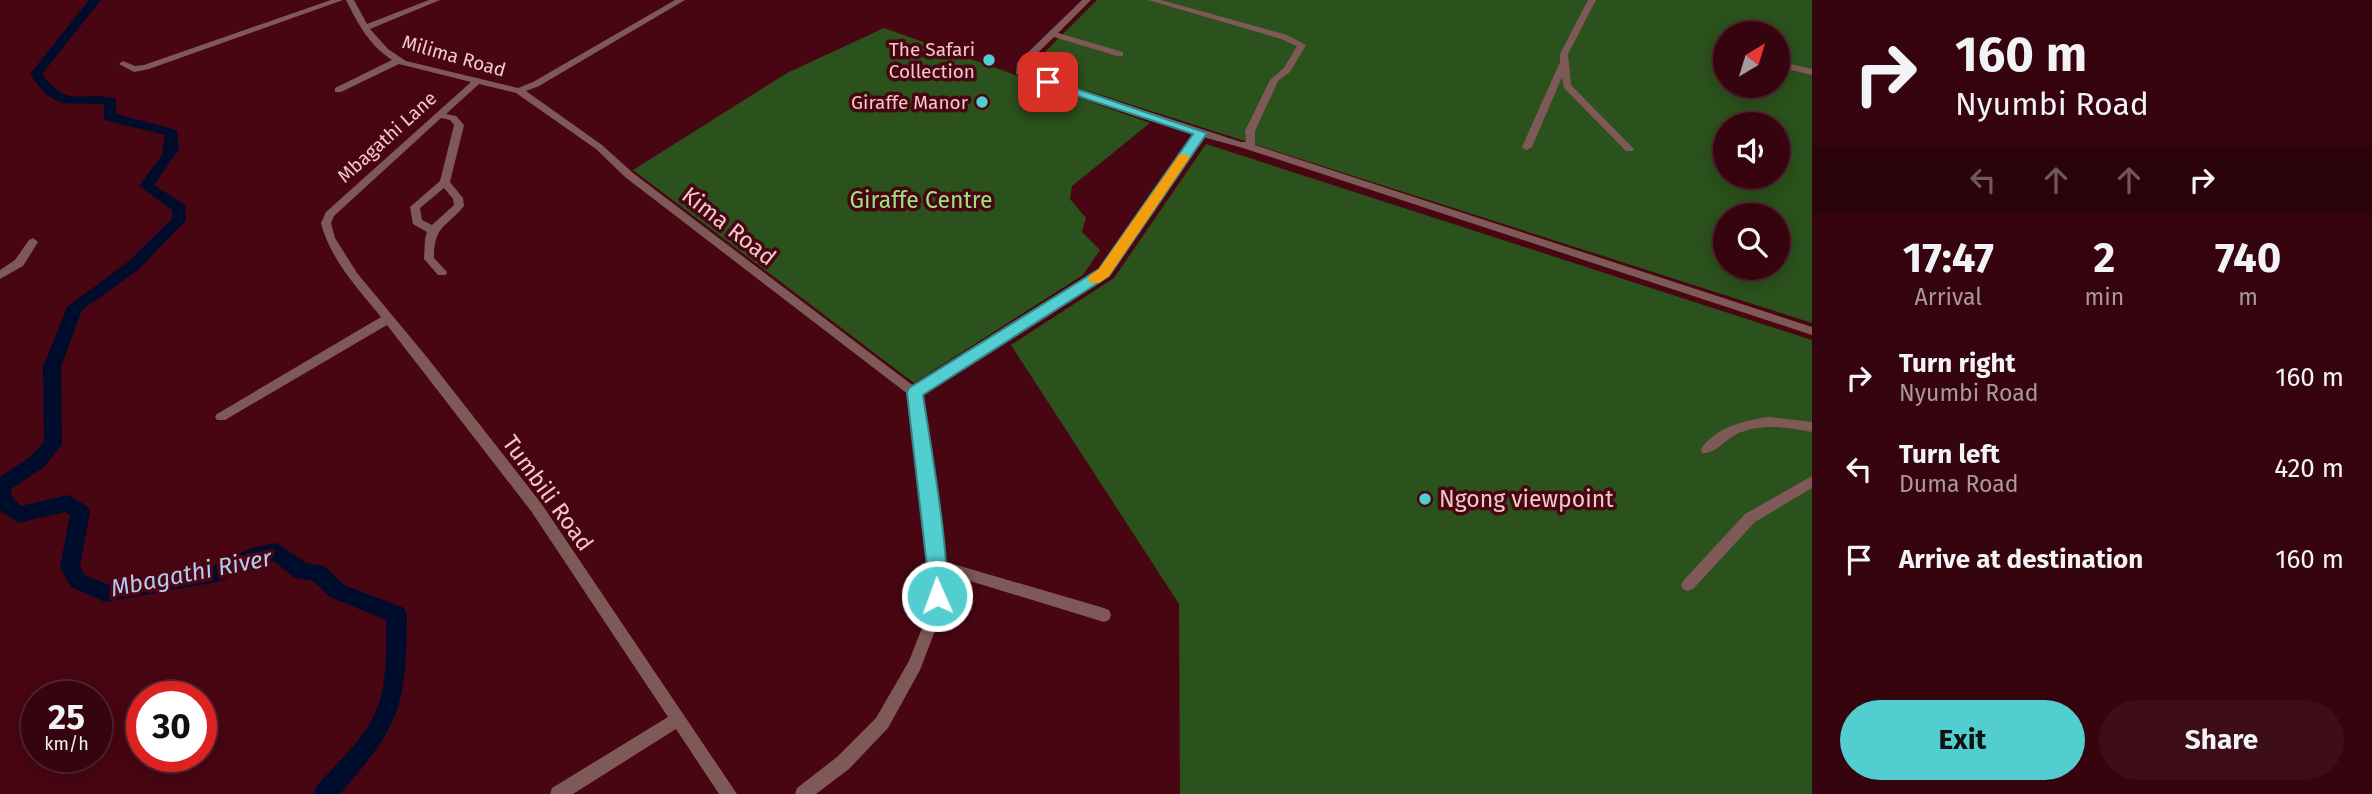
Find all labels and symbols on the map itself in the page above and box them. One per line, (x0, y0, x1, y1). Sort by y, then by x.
north arrow (1713, 21, 1790, 98)
street label: Milima Road (400, 30, 508, 82)
place label: The Safari Collection (889, 38, 975, 83)
marker: The Safari Collection (981, 52, 997, 68)
pin (1018, 52, 1078, 112)
street label: Mbagathi Lane (333, 87, 441, 187)
place label: Giraffe Manor (851, 91, 969, 114)
marker: Giraffe Manor (974, 94, 990, 110)
street label: Kima Road (676, 181, 782, 271)
park label: Giraffe Centre (850, 186, 992, 214)
street label: Tumbili Road (497, 430, 599, 556)
place label: Ngong viewpoint (1439, 485, 1614, 513)
marker: Ngong viewpoint (1417, 491, 1433, 507)
water label: Mbagathi River (108, 544, 275, 602)
position arrow (900, 559, 974, 633)
speed limit sign: 30 (126, 681, 217, 772)

